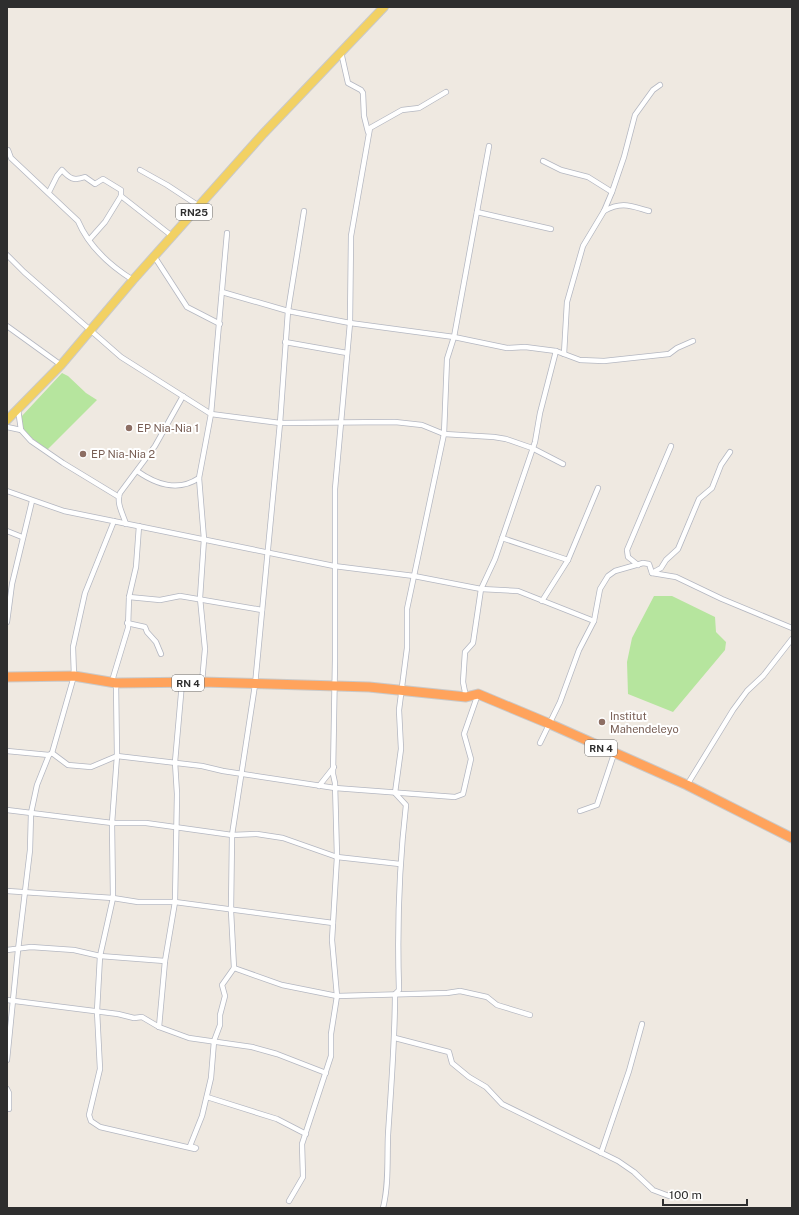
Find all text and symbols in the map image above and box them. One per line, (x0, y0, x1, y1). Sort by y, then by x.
road number: RN25 (176, 204, 212, 220)
place label: EP Nia-Nia 1 (137, 422, 199, 434)
marker: EP Nia-Nia 1 (124, 423, 134, 433)
place label: EP Nia-Nia 2 (91, 448, 156, 460)
marker: EP Nia-Nia 2 (78, 449, 88, 459)
road number: RN 4 (172, 675, 204, 691)
place label: Institut Mahendeleyo (610, 710, 679, 735)
marker: Institut Mahendeleyo (597, 717, 607, 727)
road number: RN 4 (585, 740, 617, 756)
scale bar (663, 1181, 747, 1207)
text: 100 m (669, 1188, 702, 1202)

